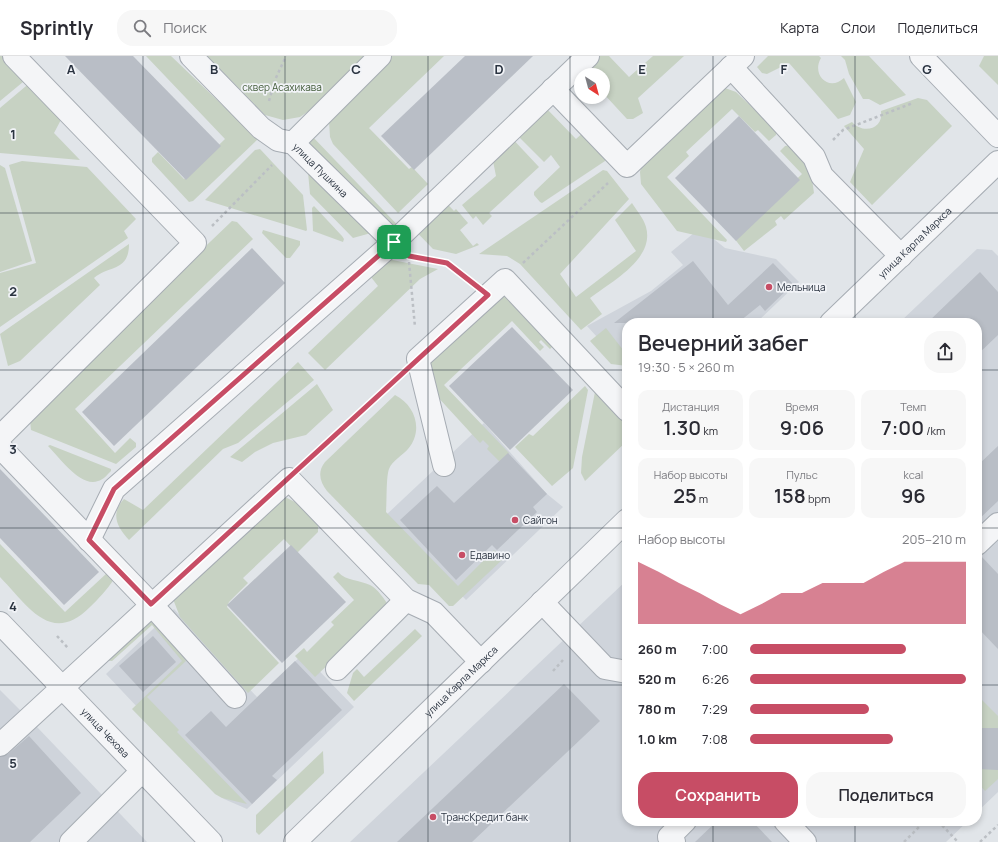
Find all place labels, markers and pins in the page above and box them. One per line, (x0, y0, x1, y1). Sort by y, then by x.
pin (377, 225, 411, 259)
place label: Мельница (777, 280, 826, 294)
marker: Мельница (764, 282, 774, 292)
place label: Сайгон (523, 513, 558, 527)
marker: Сайгон (510, 515, 520, 525)
place label: Едавино (470, 548, 510, 562)
marker: Едавино (457, 550, 467, 560)
place label: ТрансКредит банк (441, 810, 529, 824)
marker: ТрансКредит банк (428, 812, 438, 822)

